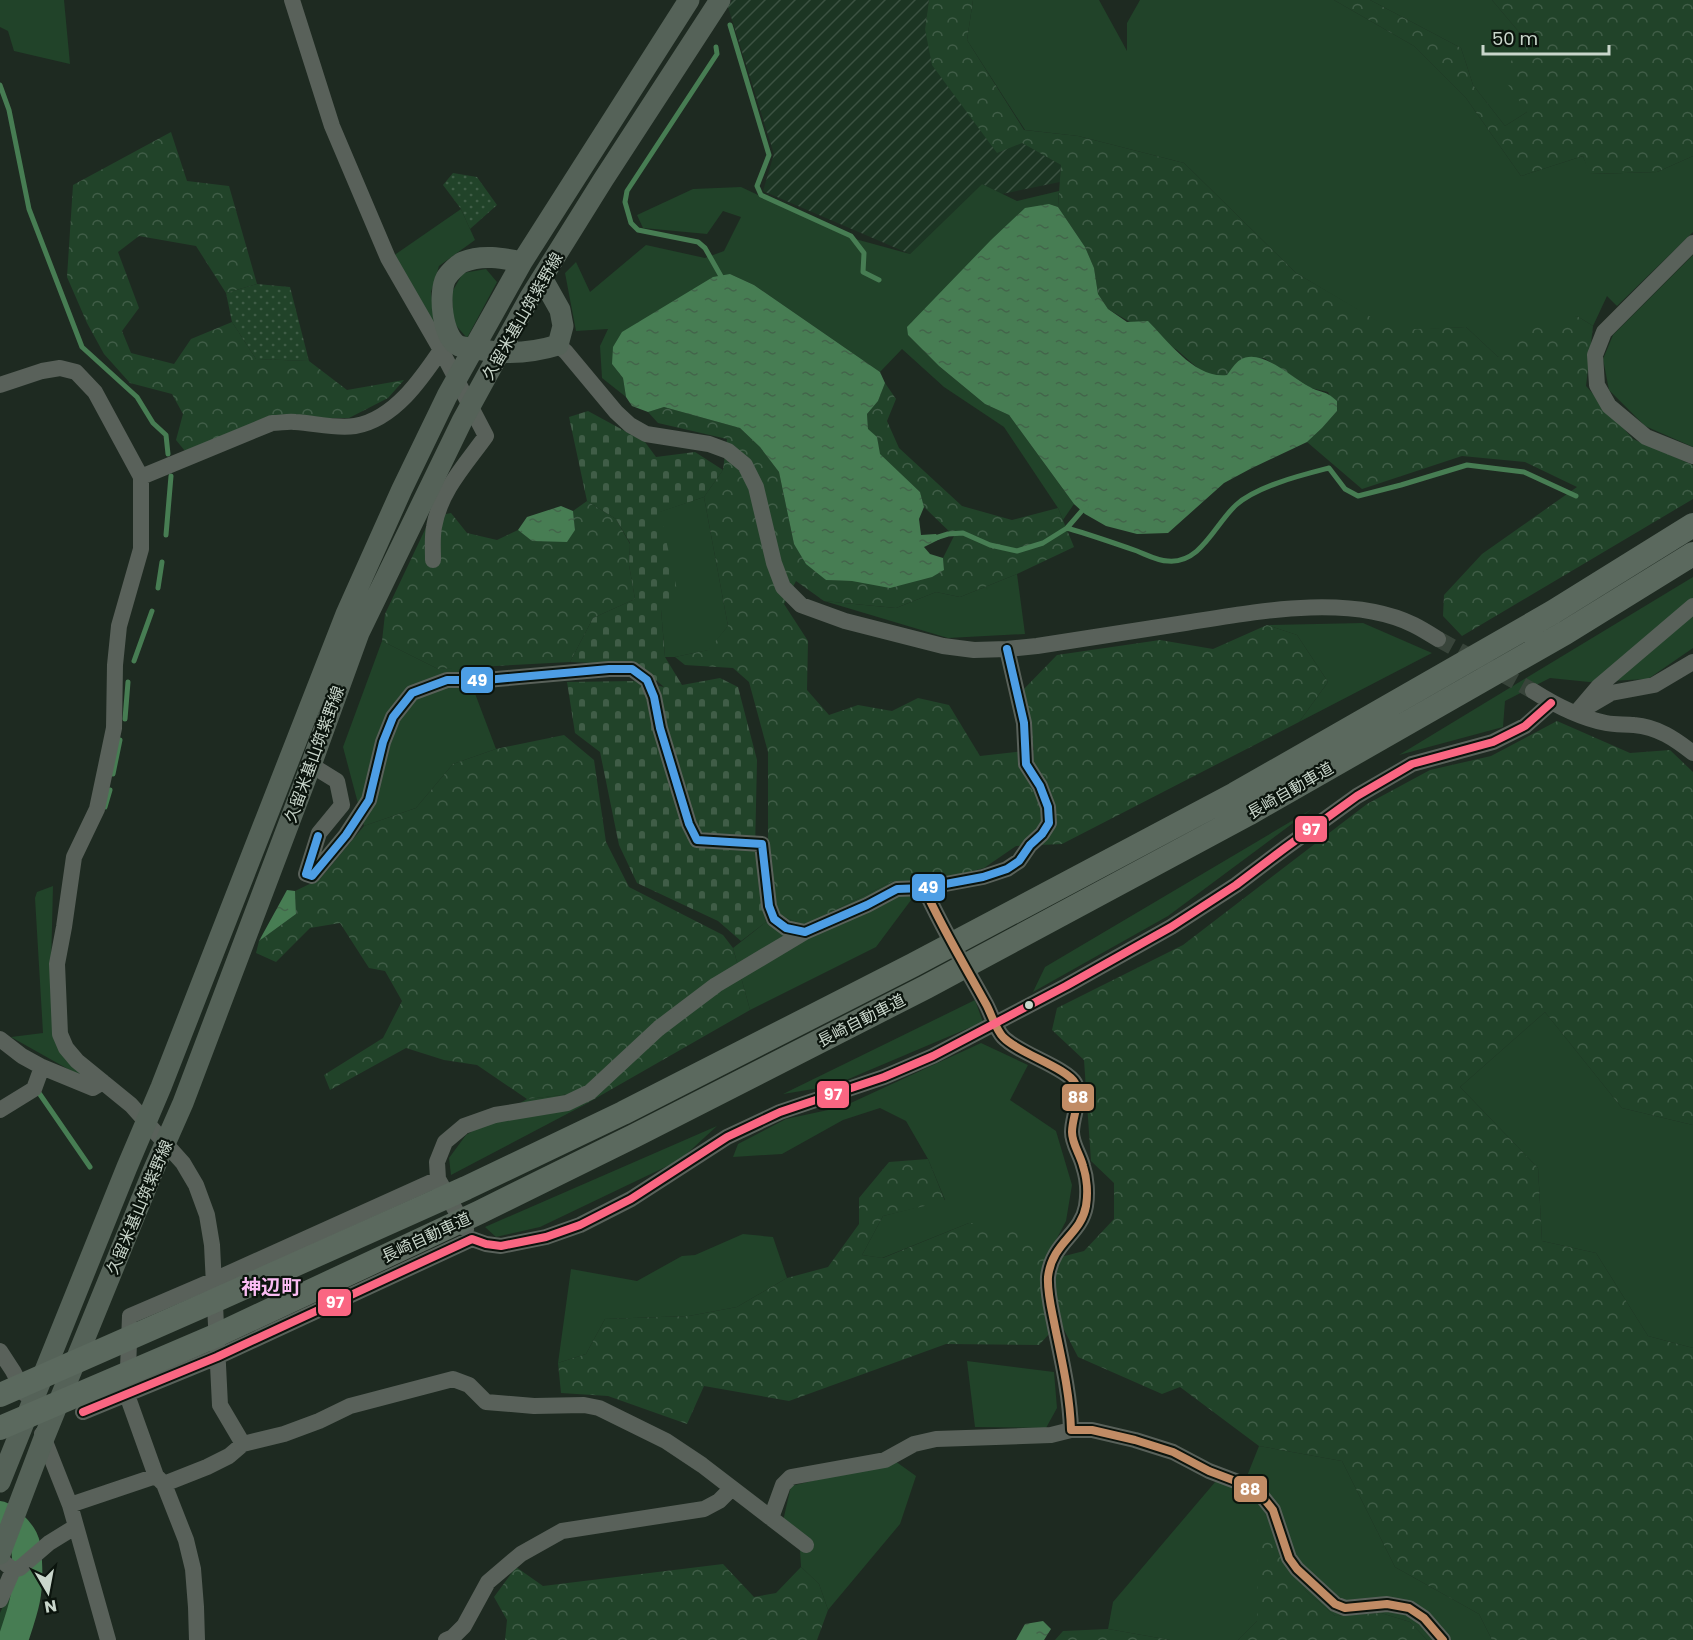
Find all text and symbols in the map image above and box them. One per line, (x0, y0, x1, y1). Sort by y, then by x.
scale bar (1483, 18, 1609, 56)
text: 50 m (1492, 26, 1538, 51)
street label: 久留米基山筑紫野線 (476, 248, 568, 384)
line badge: 49 (460, 666, 494, 694)
text: 49 (467, 669, 487, 692)
street label: 久留米基山筑紫野線 (279, 683, 350, 826)
street label: 長崎自動車道 (1243, 756, 1338, 824)
line badge: 97 (1294, 815, 1328, 843)
text: 97 (1302, 818, 1321, 841)
line badge: 49 (911, 873, 946, 902)
text: 49 (918, 876, 938, 899)
street label: 長崎自動車道 (813, 988, 909, 1052)
unlabelled marker (1023, 999, 1035, 1011)
line badge: 97 (816, 1080, 850, 1109)
text: 97 (824, 1083, 843, 1106)
line badge: 88 (1061, 1083, 1095, 1112)
text: 88 (1068, 1086, 1088, 1109)
street label: 久留米基山筑紫野線 (101, 1136, 178, 1278)
street label: 長崎自動車道 (378, 1207, 475, 1268)
district label: 神辺町 (241, 1273, 301, 1301)
line badge: 97 (317, 1288, 352, 1317)
text: 97 (326, 1291, 345, 1314)
line badge: 88 (1233, 1475, 1268, 1503)
text: 88 (1240, 1478, 1260, 1501)
north arrow (18, 1562, 78, 1622)
text: N (43, 1594, 58, 1619)

